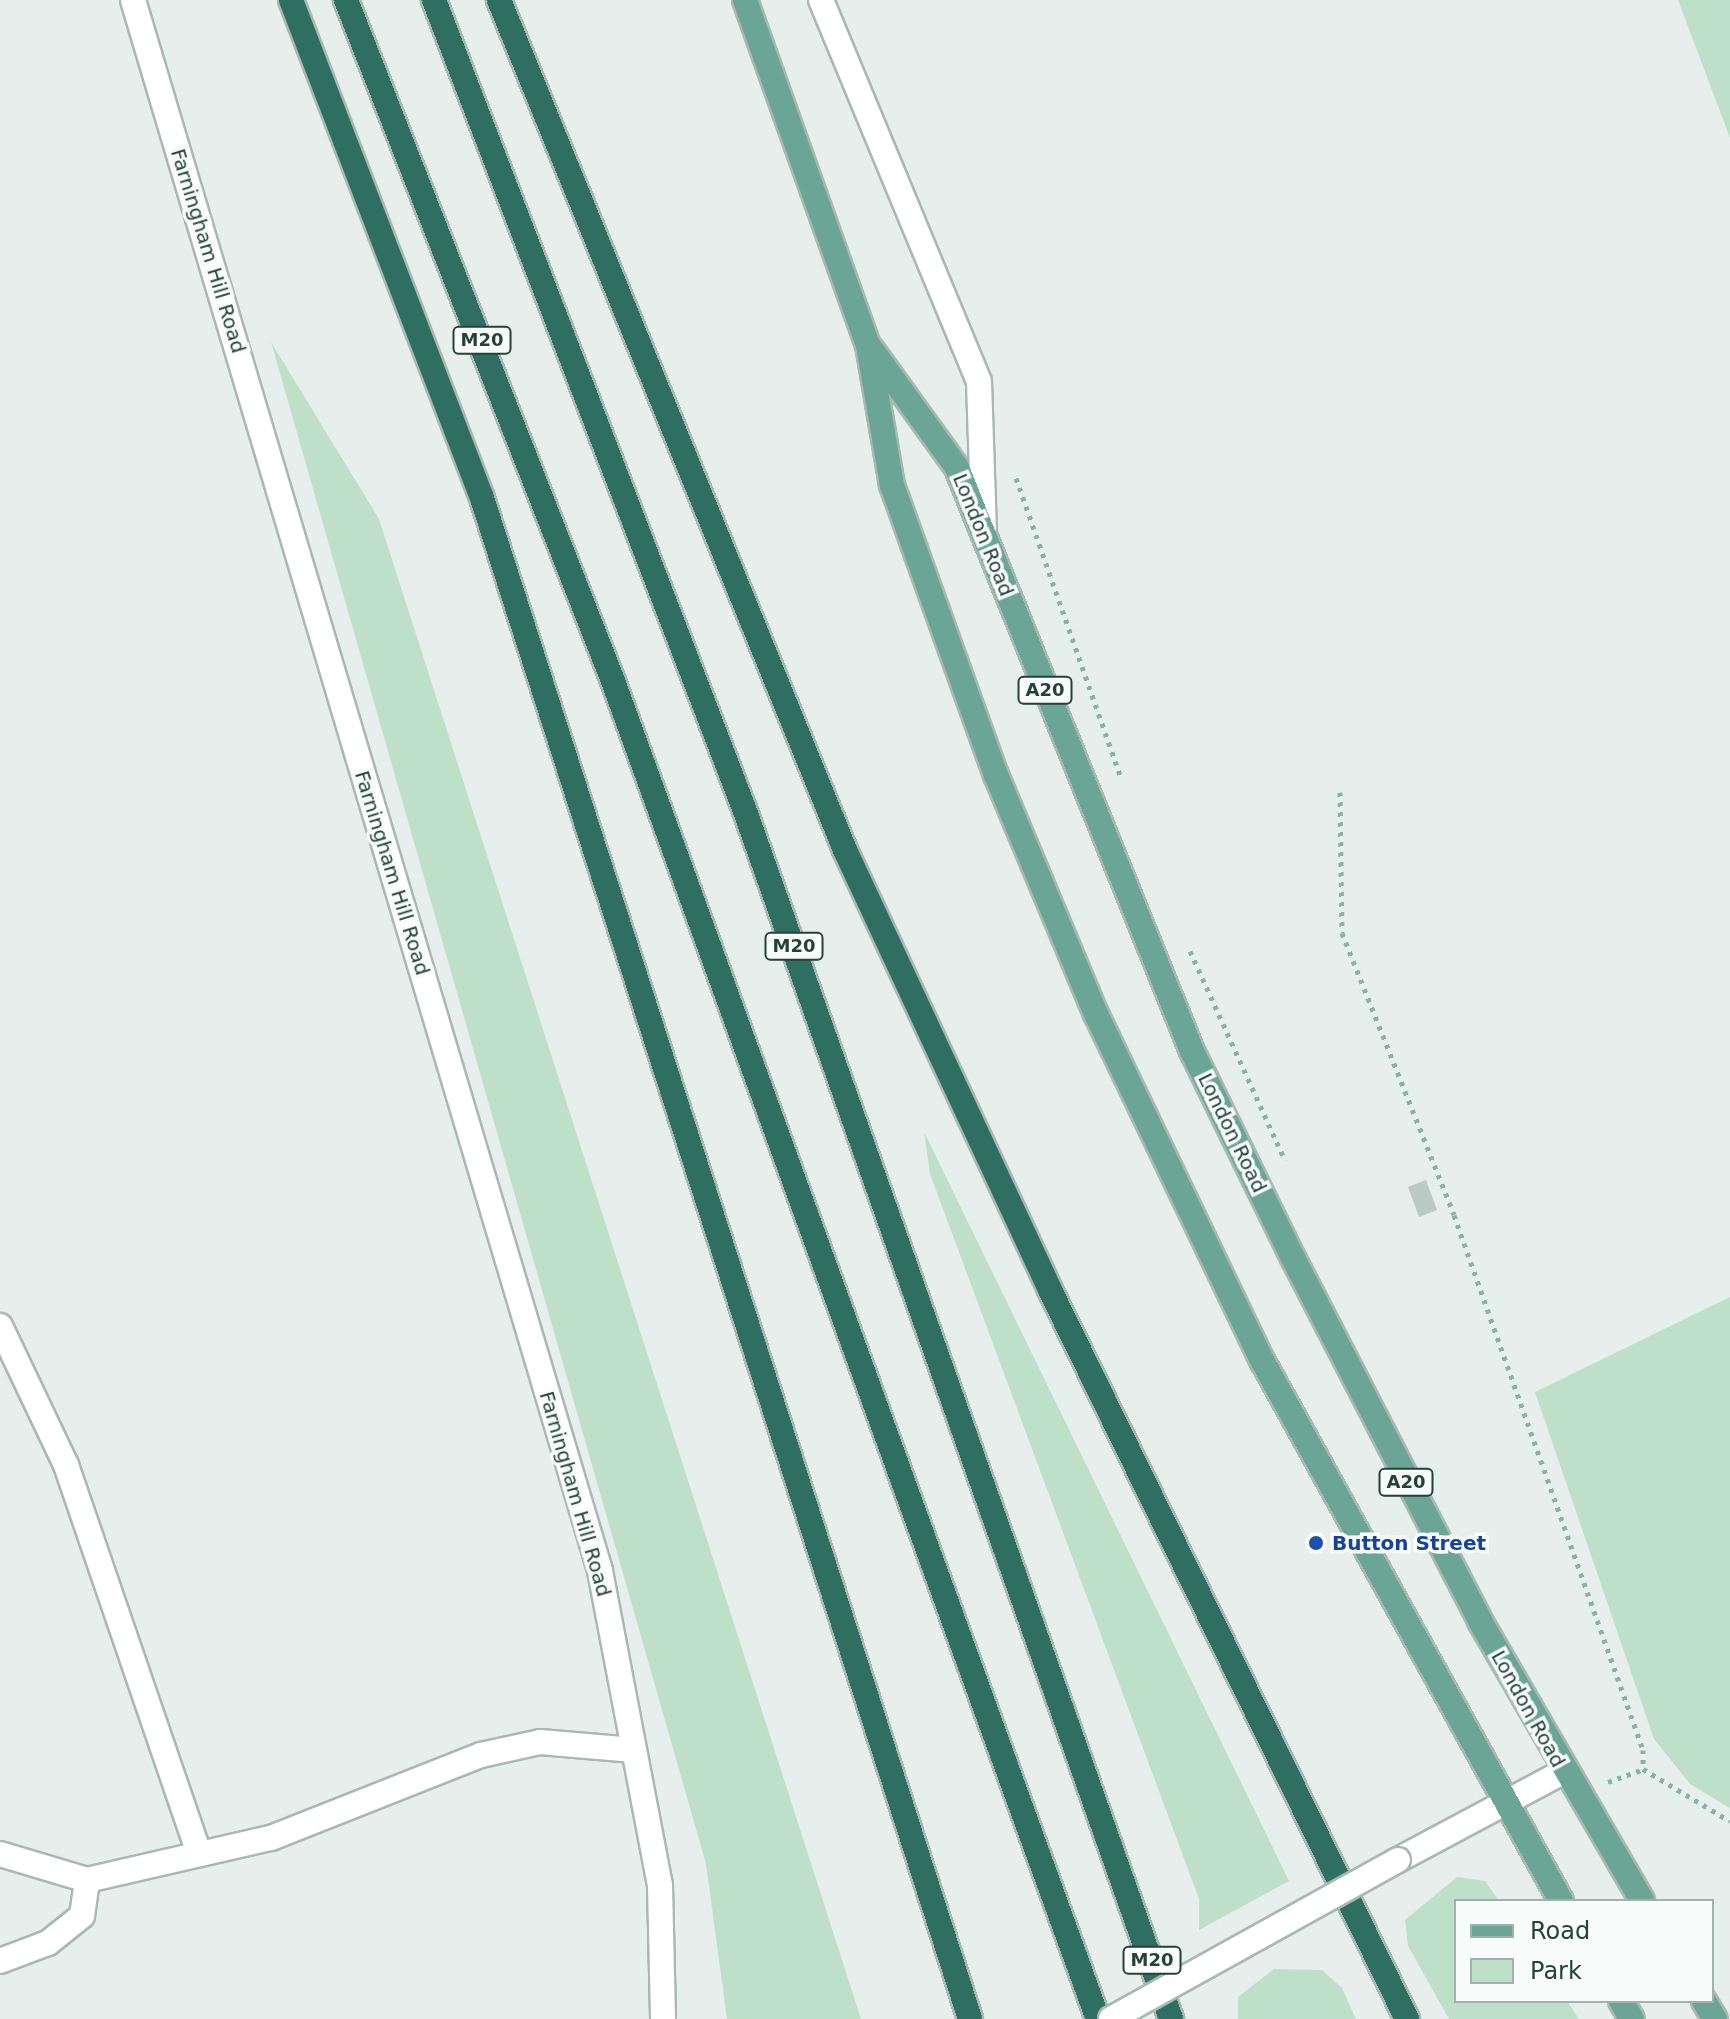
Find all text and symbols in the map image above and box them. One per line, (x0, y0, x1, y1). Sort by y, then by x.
street label: Farningham Hill Road (165, 146, 251, 356)
road number: M20 (452, 326, 512, 354)
street label: London Road (948, 470, 1018, 600)
road number: A20 (1017, 676, 1073, 704)
street label: Farningham Hill Road (349, 768, 435, 978)
road number: M20 (764, 932, 824, 960)
street label: London Road (1193, 1069, 1271, 1197)
street label: Farningham Hill Road (534, 1389, 616, 1599)
road number: A20 (1378, 1468, 1434, 1496)
place label: Button Street (1332, 1531, 1486, 1555)
marker: Button Street (1307, 1534, 1325, 1552)
street label: London Road (1486, 1646, 1570, 1772)
legend (1454, 1899, 1714, 2003)
text: Road (1530, 1917, 1590, 1945)
road number: M20 (1122, 1946, 1182, 1974)
text: Park (1530, 1957, 1582, 1985)

